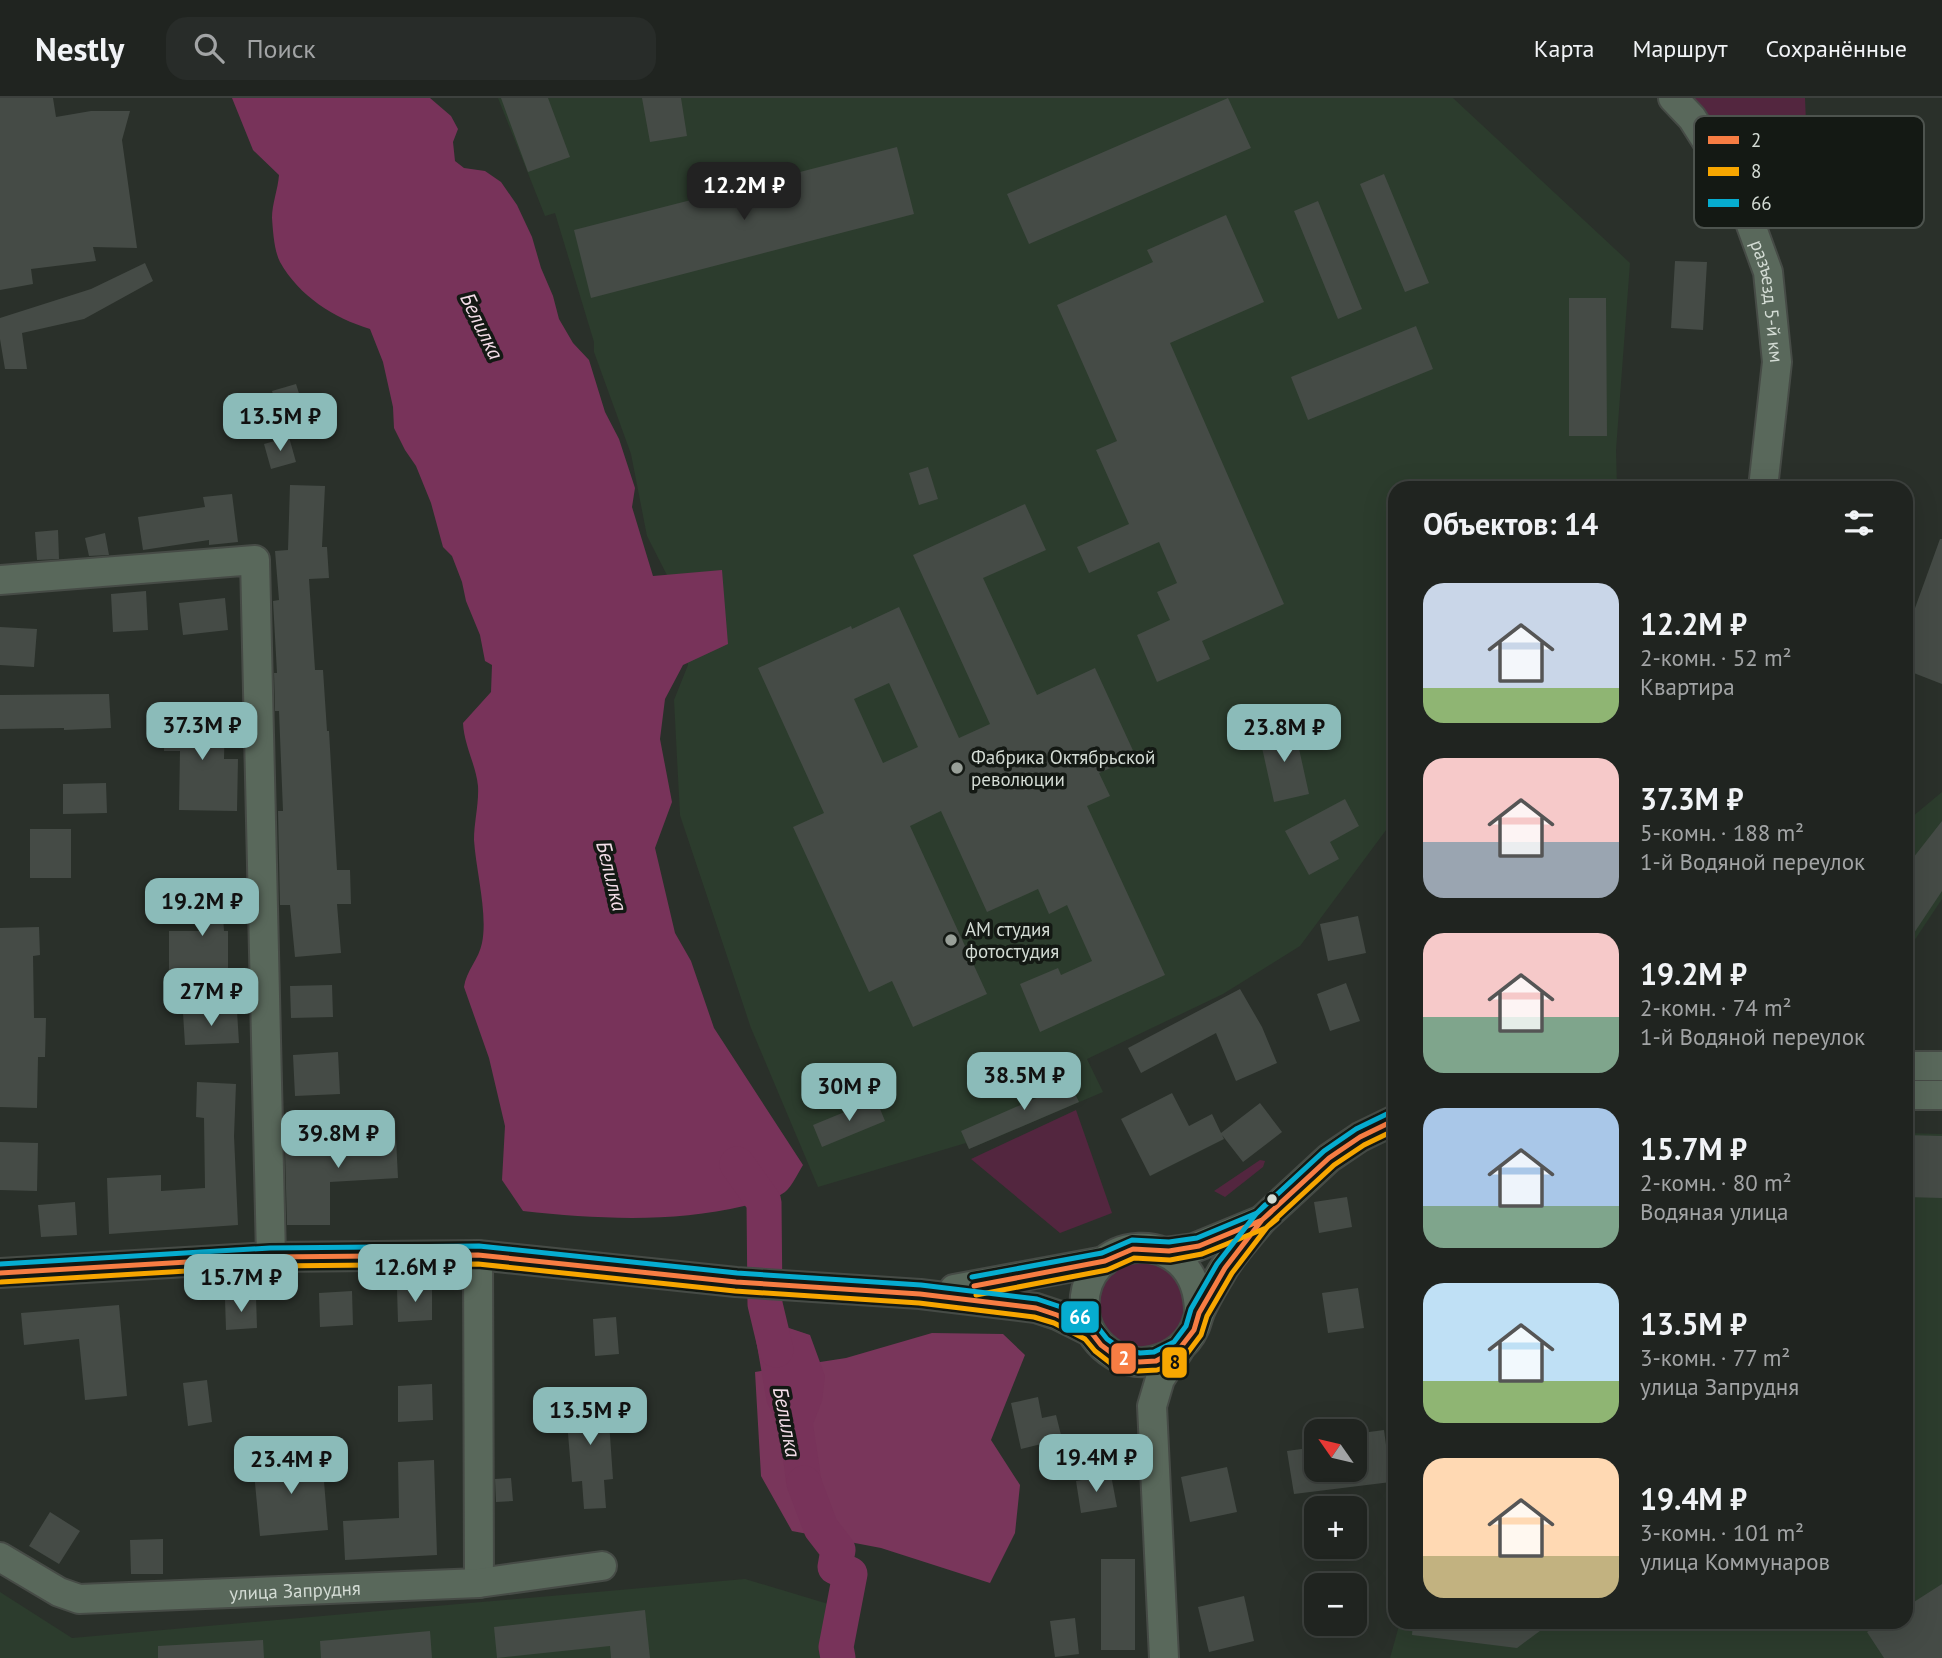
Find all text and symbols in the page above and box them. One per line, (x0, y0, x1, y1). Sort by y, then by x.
search box (166, 17, 656, 80)
text: Nestly (35, 27, 124, 70)
icon: search (190, 29, 228, 67)
text: Поиск (246, 32, 316, 65)
text: Карта (1534, 33, 1594, 64)
text: Маршрут (1632, 33, 1727, 64)
text: Сохранённые (1765, 33, 1907, 64)
legend (1694, 116, 1924, 228)
text: 2 (1751, 128, 1761, 152)
text: 8 (1751, 159, 1761, 183)
pin: 12.2M ₽ (679, 162, 809, 222)
text: 12.2M ₽ (703, 170, 785, 199)
text: 66 (1751, 191, 1772, 215)
street label: разъезд 5-й км (1745, 236, 1789, 364)
water label: Белилка (454, 288, 510, 365)
pin: 13.5M ₽ (215, 394, 345, 453)
text: 13.5M ₽ (239, 401, 321, 430)
text: Объектов: 14 (1423, 504, 1598, 543)
icon: filters (1840, 504, 1878, 542)
text: 12.2M ₽ (1640, 604, 1747, 643)
icon: home (1479, 611, 1563, 695)
text: 2-комн. · 52 m² (1640, 643, 1792, 672)
text: Квартира (1640, 672, 1735, 701)
pin: 37.3M ₽ (137, 702, 267, 762)
pin: 23.8M ₽ (1219, 704, 1349, 764)
text: 37.3M ₽ (162, 710, 242, 739)
text: 23.8M ₽ (1243, 712, 1325, 741)
place label: Фабрика Октябрьской революции (971, 745, 1155, 791)
marker: Фабрика Октябрьской революции (949, 760, 965, 776)
text: 37.3M ₽ (1640, 779, 1743, 818)
icon: home (1479, 786, 1563, 870)
text: 5-комн. · 188 m² (1640, 818, 1804, 847)
water label: Белилка (590, 838, 634, 915)
text: 1-й Водяной переулок (1640, 847, 1865, 876)
pin: 19.2M ₽ (137, 878, 267, 938)
text: 19.2M ₽ (161, 886, 243, 915)
place label: АМ студия фотостудия (965, 917, 1059, 963)
marker: АМ студия фотостудия (943, 932, 959, 948)
text: 19.2M ₽ (1640, 954, 1747, 993)
icon: home (1479, 961, 1563, 1045)
pin: 27M ₽ (162, 968, 260, 1028)
text: 27M ₽ (179, 976, 243, 1005)
text: 2-комн. · 74 m² (1640, 993, 1792, 1022)
text: 1-й Водяной переулок (1640, 1022, 1865, 1051)
pin: 38.5M ₽ (959, 1052, 1089, 1112)
text: 38.5M ₽ (983, 1060, 1065, 1089)
pin: 30M ₽ (800, 1063, 898, 1123)
text: 30M ₽ (817, 1071, 881, 1100)
pin: 39.8M ₽ (273, 1110, 403, 1170)
text: 39.8M ₽ (297, 1118, 379, 1147)
text: 15.7M ₽ (1640, 1129, 1747, 1168)
icon: home (1479, 1136, 1563, 1220)
text: 2-комн. · 80 m² (1640, 1168, 1792, 1197)
unlabelled marker (1265, 1192, 1279, 1206)
text: Водяная улица (1640, 1197, 1788, 1226)
pin: 12.6M ₽ (350, 1244, 480, 1304)
text: 12.6M ₽ (374, 1252, 456, 1281)
pin: 15.7M ₽ (176, 1254, 306, 1314)
text: 15.7M ₽ (200, 1262, 282, 1291)
line badge: 66 (1060, 1300, 1100, 1334)
text: 13.5M ₽ (1640, 1304, 1747, 1343)
text: 66 (1069, 1305, 1091, 1329)
icon: home (1479, 1311, 1563, 1395)
line badge: 2 (1110, 1342, 1137, 1375)
text: 3-комн. · 77 m² (1640, 1343, 1790, 1372)
text: 2 (1119, 1346, 1129, 1370)
line badge: 8 (1161, 1346, 1188, 1379)
text: 8 (1170, 1350, 1180, 1374)
text: улица Запрудня (1640, 1372, 1799, 1401)
water label: Белилка (767, 1384, 807, 1460)
pin: 13.5M ₽ (525, 1388, 655, 1447)
text: 13.5M ₽ (549, 1395, 631, 1424)
north arrow (1304, 1419, 1367, 1482)
map controls (1304, 1419, 1367, 1636)
pin: 19.4M ₽ (1031, 1434, 1161, 1494)
pin: 23.4M ₽ (226, 1436, 356, 1496)
text: 19.4M ₽ (1055, 1442, 1137, 1471)
text: 23.4M ₽ (250, 1444, 332, 1473)
text: 19.4M ₽ (1640, 1479, 1747, 1518)
icon: home (1479, 1486, 1563, 1570)
button: + (1304, 1496, 1367, 1559)
text: 3-комн. · 101 m² (1640, 1518, 1804, 1547)
text: улица Коммунаров (1640, 1547, 1830, 1576)
button: − (1304, 1573, 1367, 1636)
street label: улица Запрудня (229, 1576, 361, 1605)

